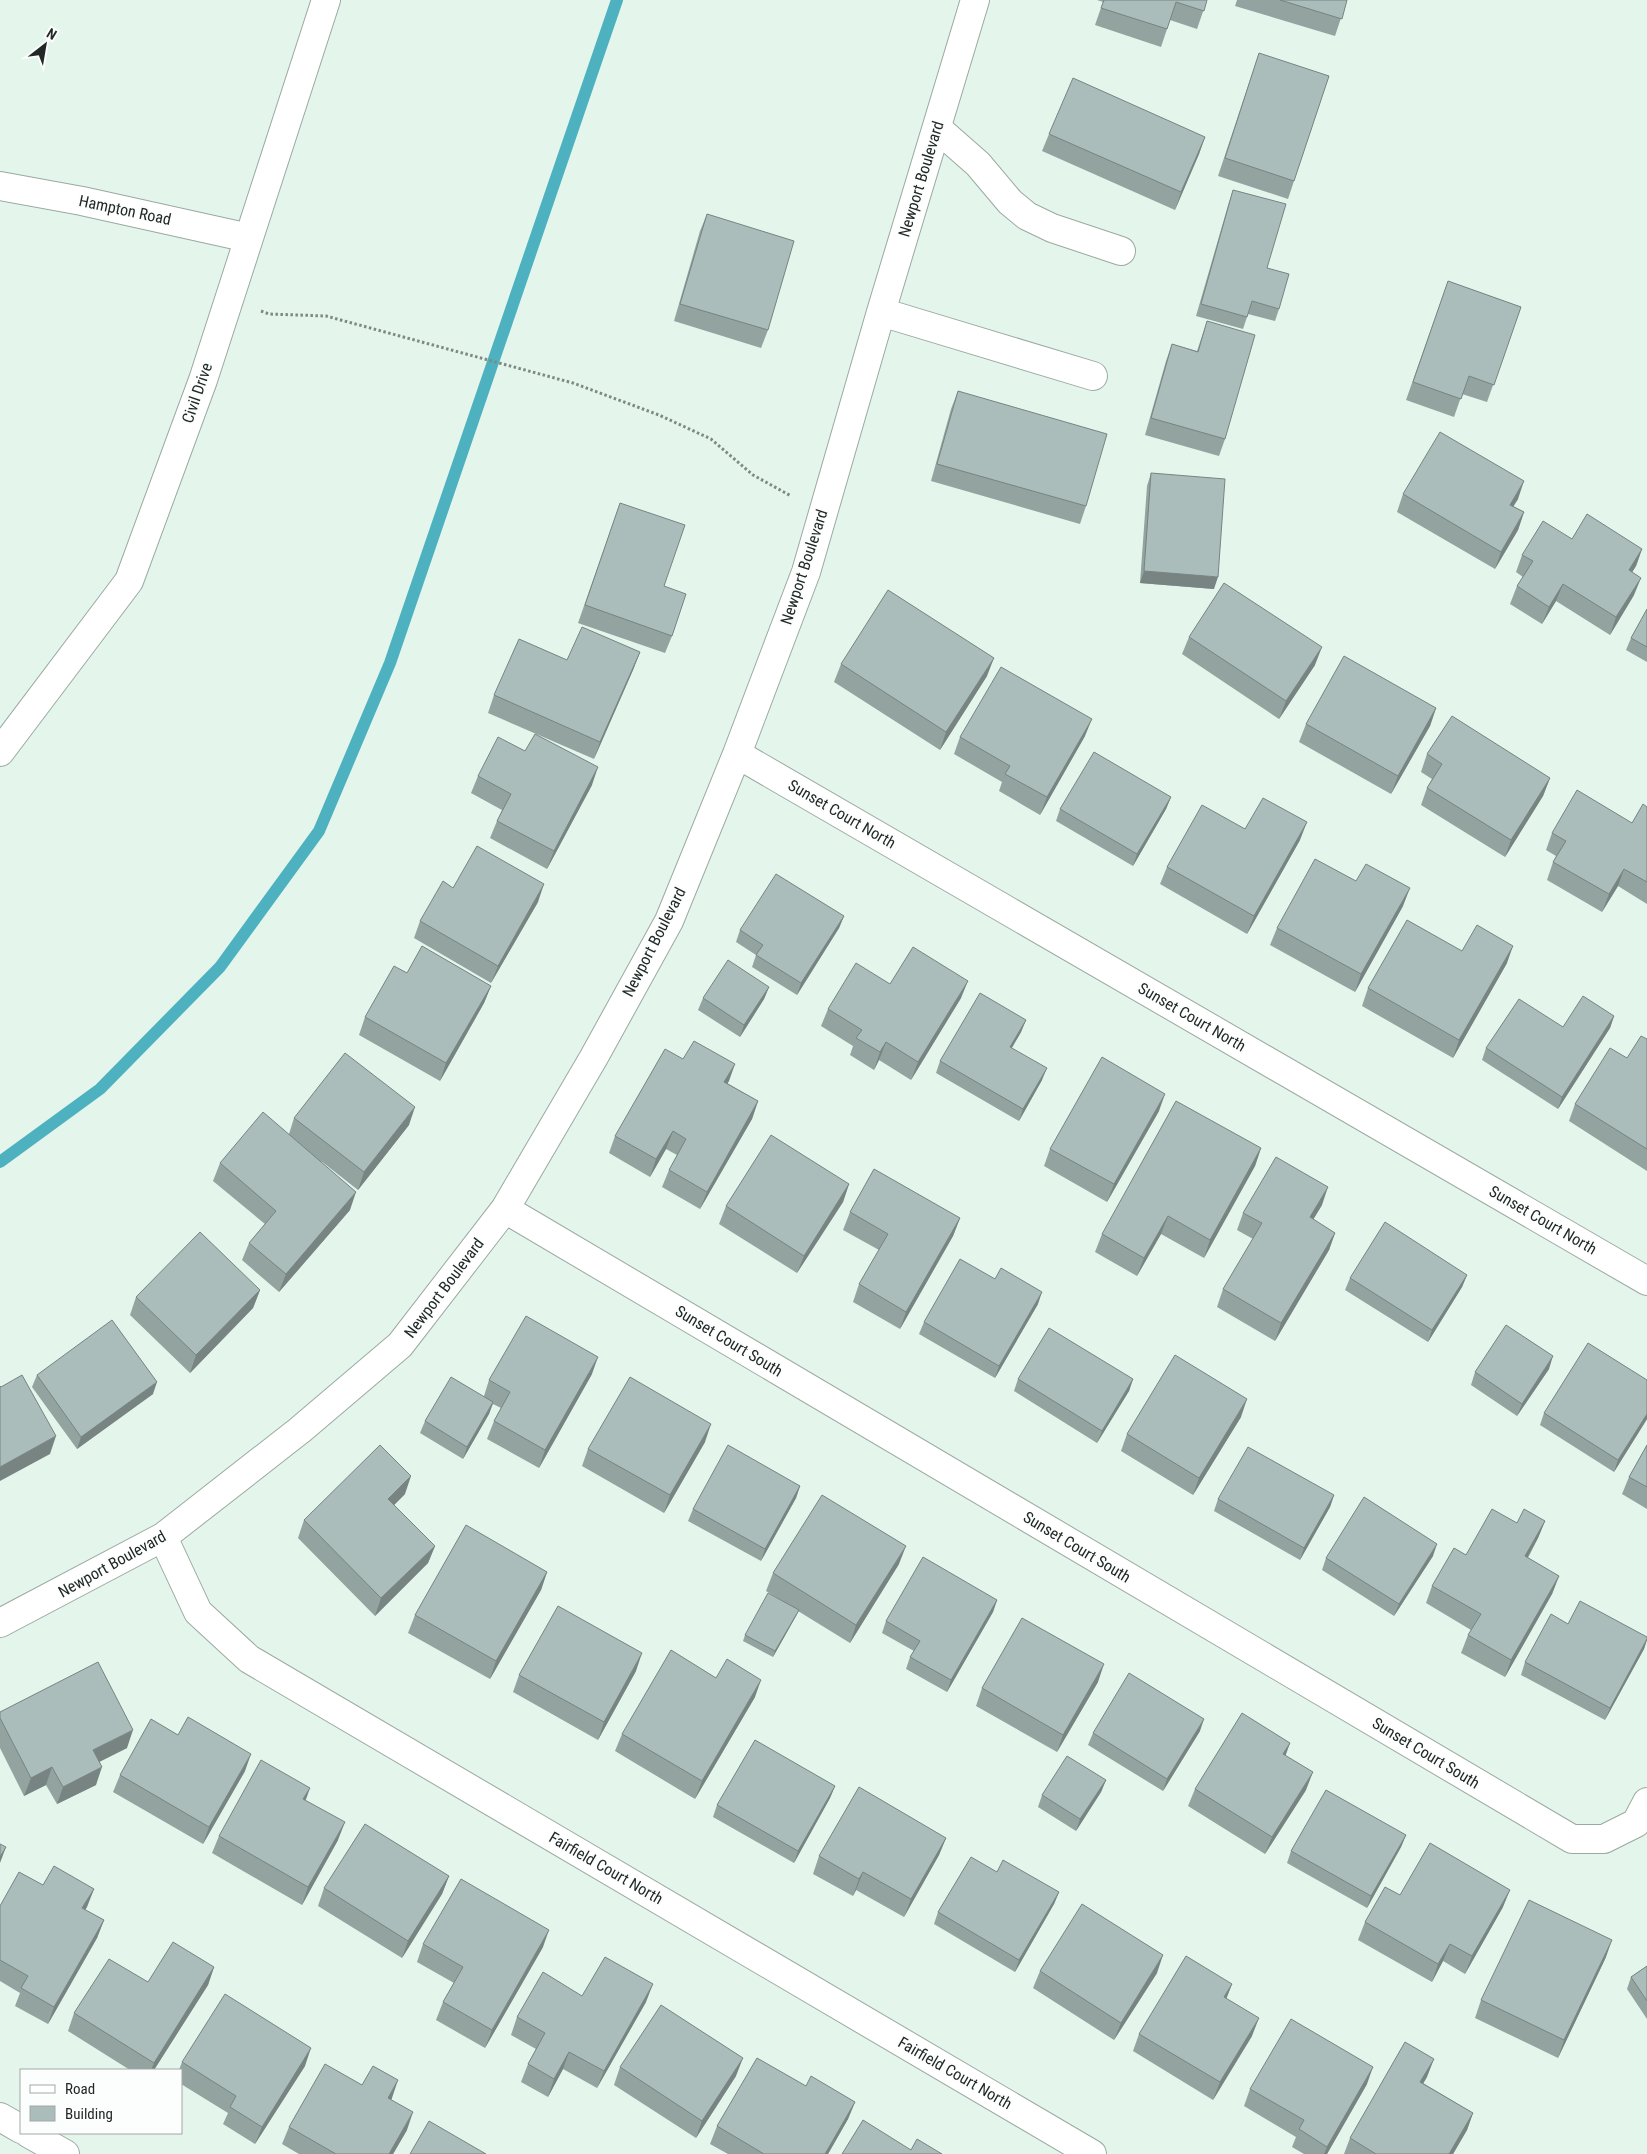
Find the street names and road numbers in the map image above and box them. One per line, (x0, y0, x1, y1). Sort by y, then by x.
street label: Newport Boulevard (894, 119, 948, 239)
street label: Hampton Road (77, 191, 173, 229)
street label: Civil Drive (178, 360, 216, 426)
street label: Newport Boulevard (776, 507, 832, 627)
street label: Sunset Court North (785, 775, 899, 853)
street label: Newport Boulevard (618, 884, 690, 1000)
street label: Sunset Court North (1135, 978, 1249, 1056)
street label: Sunset Court North (1486, 1181, 1600, 1259)
street label: Newport Boulevard (400, 1234, 488, 1342)
street label: Sunset Court South (672, 1301, 786, 1381)
street label: Sunset Court South (1020, 1507, 1134, 1587)
street label: Newport Boulevard (55, 1527, 169, 1601)
street label: Sunset Court South (1369, 1713, 1483, 1793)
street label: Fairfield Court North (546, 1828, 666, 1908)
street label: Fairfield Court North (895, 2033, 1015, 2113)

